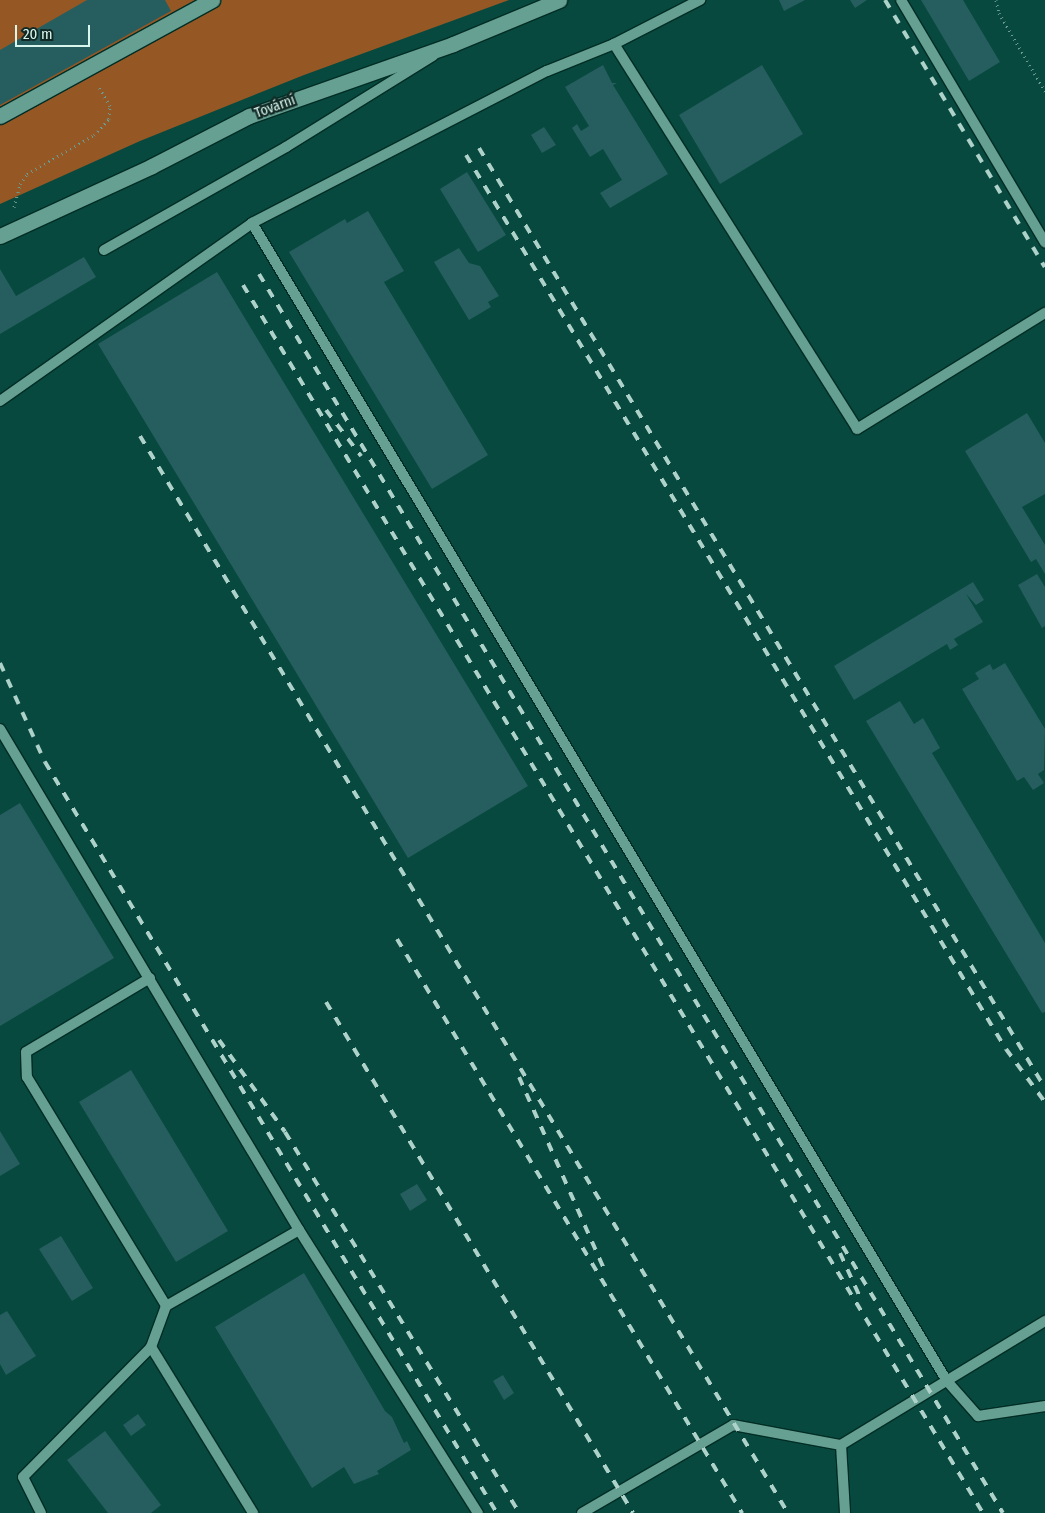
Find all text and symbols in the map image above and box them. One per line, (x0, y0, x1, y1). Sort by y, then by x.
scale bar (18, 15, 92, 47)
text: 20 m (23, 25, 53, 43)
street label: Tovární (253, 92, 297, 122)

